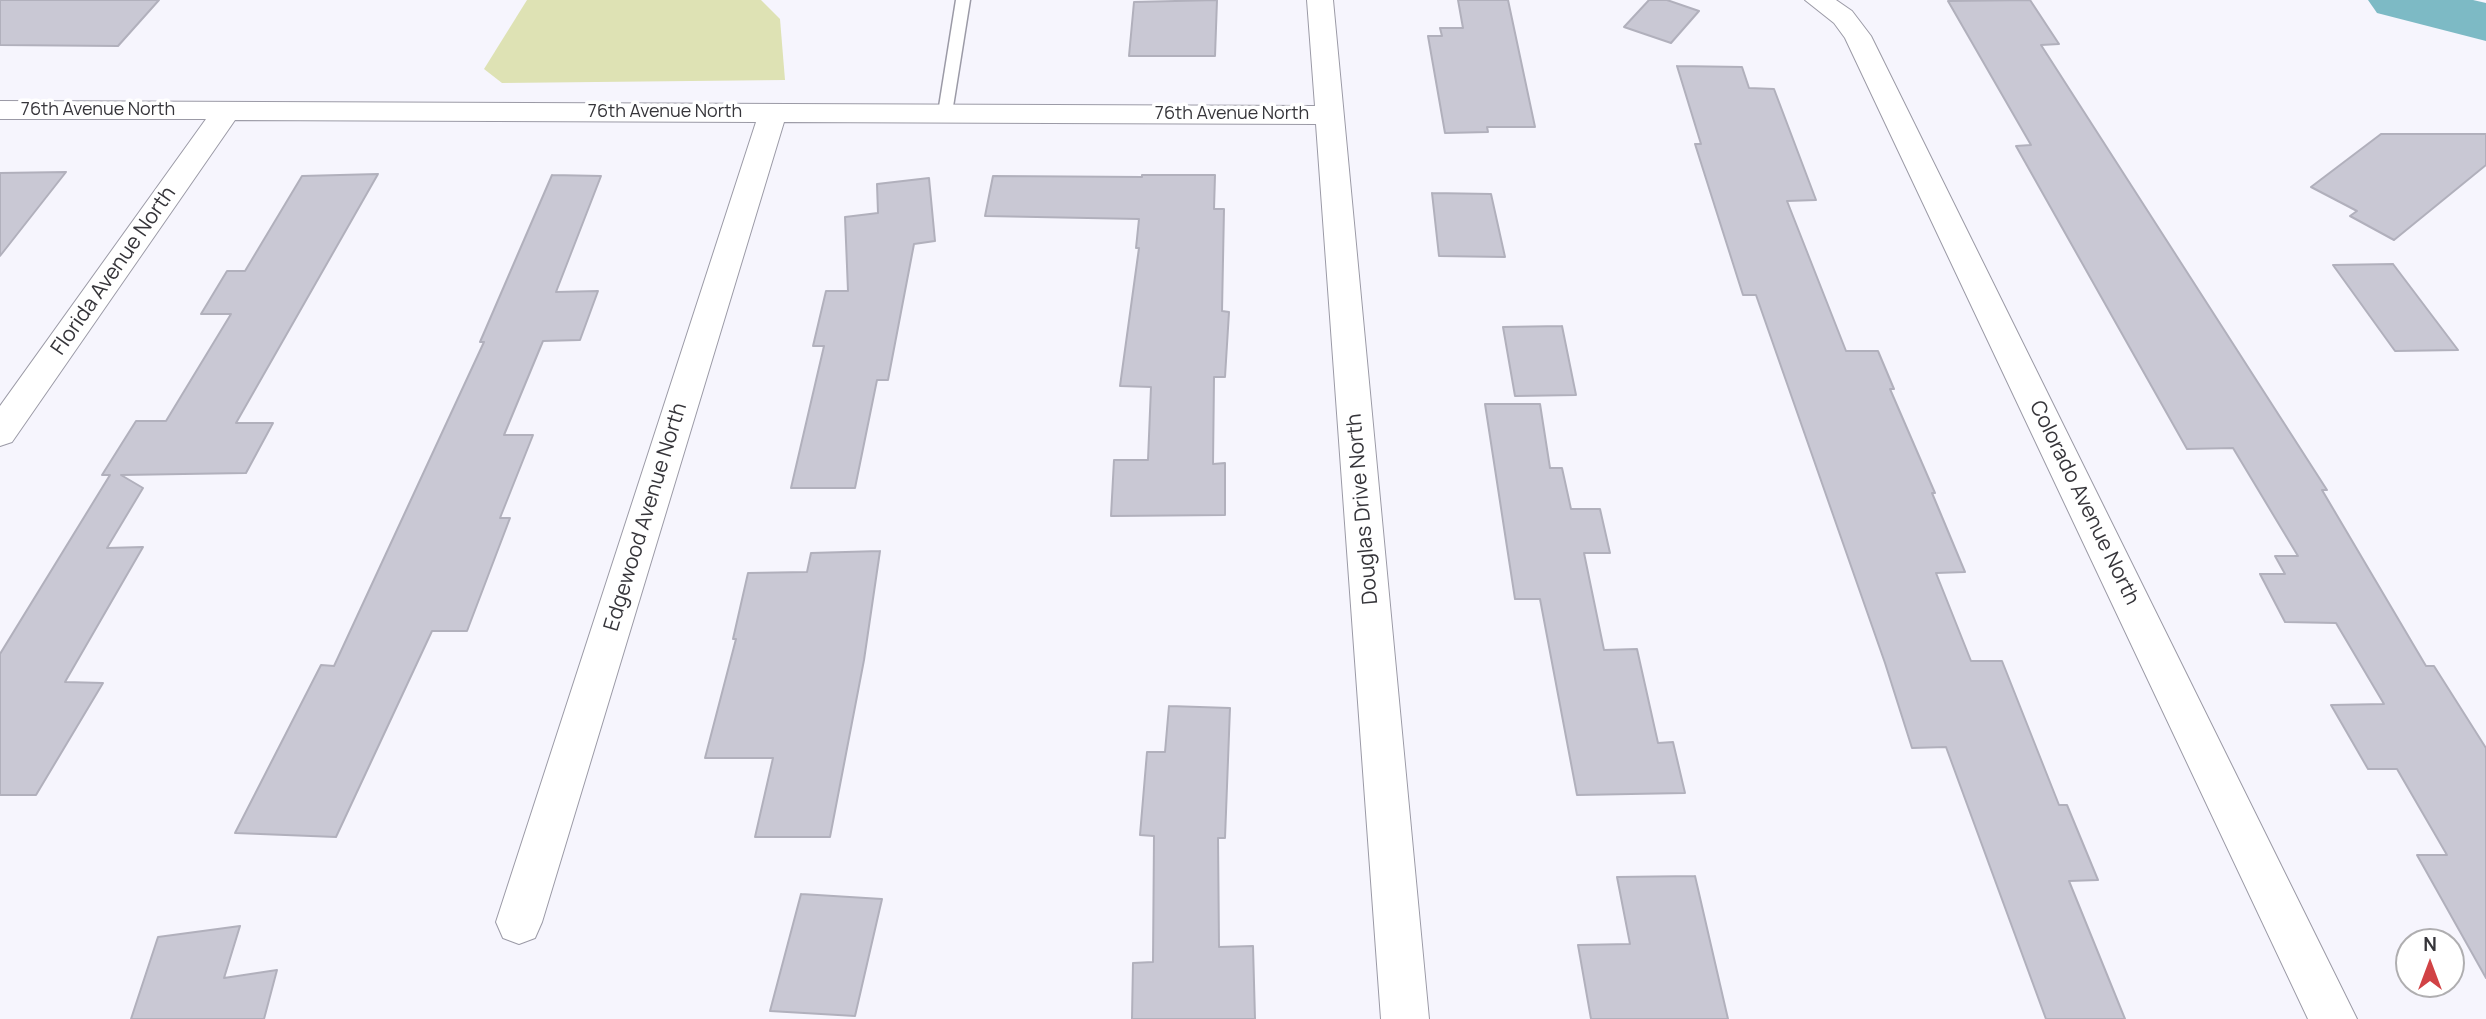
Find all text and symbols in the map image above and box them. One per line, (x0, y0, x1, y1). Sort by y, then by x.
street label: 76th Avenue North (21, 99, 175, 121)
street label: 76th Avenue North (588, 101, 742, 123)
street label: 76th Avenue North (1155, 103, 1309, 125)
street label: Florida Avenue North (46, 182, 182, 360)
street label: Colorado Avenue North (2024, 397, 2144, 609)
street label: Edgewood Avenue North (599, 400, 693, 634)
street label: Douglas Drive North (1342, 412, 1384, 606)
north arrow (2395, 928, 2465, 998)
text: N (2423, 931, 2437, 957)

